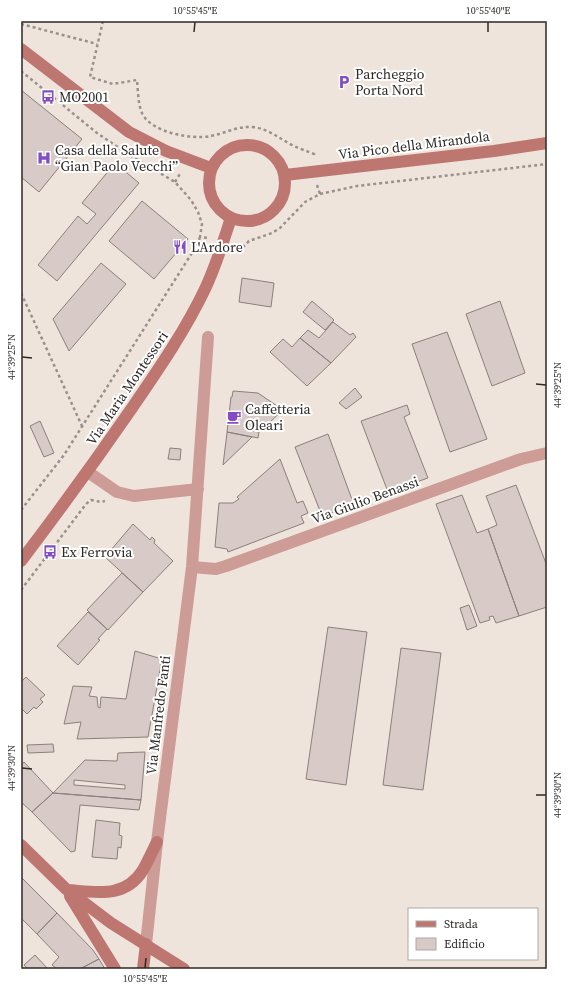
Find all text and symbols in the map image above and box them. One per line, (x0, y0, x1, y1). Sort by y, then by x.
text: 10°55'45"E (173, 4, 217, 17)
text: 10°55'40"E (466, 4, 510, 17)
place label: Parcheggio Porta Nord (355, 64, 425, 100)
parking icon: Parcheggio Porta Nord (336, 74, 352, 90)
place label: MO2001 (59, 87, 109, 107)
bus stop icon: MO2001 (40, 89, 56, 105)
street label: Via Pico della Mirandola (337, 126, 492, 164)
place label: Casa della Salute “Gian Paolo Vecchi” (55, 140, 178, 176)
hospital icon: Casa della Salute “Gian Paolo Vecchi” (36, 150, 52, 166)
place label: L'Ardore (191, 237, 243, 257)
restaurant icon: L'Ardore (172, 239, 188, 255)
street label: Via Maria Montessori (81, 327, 173, 449)
text: 44°39'25"N (5, 334, 18, 380)
text: 44°39'25"N (551, 362, 564, 408)
place label: Caffetteria Oleari (245, 399, 312, 435)
cafe icon: Caffetteria Oleari (226, 409, 242, 425)
street label: Via Giulio Benassi (309, 471, 421, 529)
place label: Ex Ferrovia (61, 542, 133, 562)
bus stop icon: Ex Ferrovia (42, 544, 58, 560)
street label: Via Manfredo Fanti (141, 654, 175, 776)
text: 44°39'30"N (5, 745, 18, 791)
text: 44°39'30"N (551, 772, 564, 818)
legend (408, 908, 538, 960)
text: Strada (444, 916, 479, 932)
text: Edificio (444, 936, 485, 952)
text: 10°55'45"E (123, 972, 167, 985)

